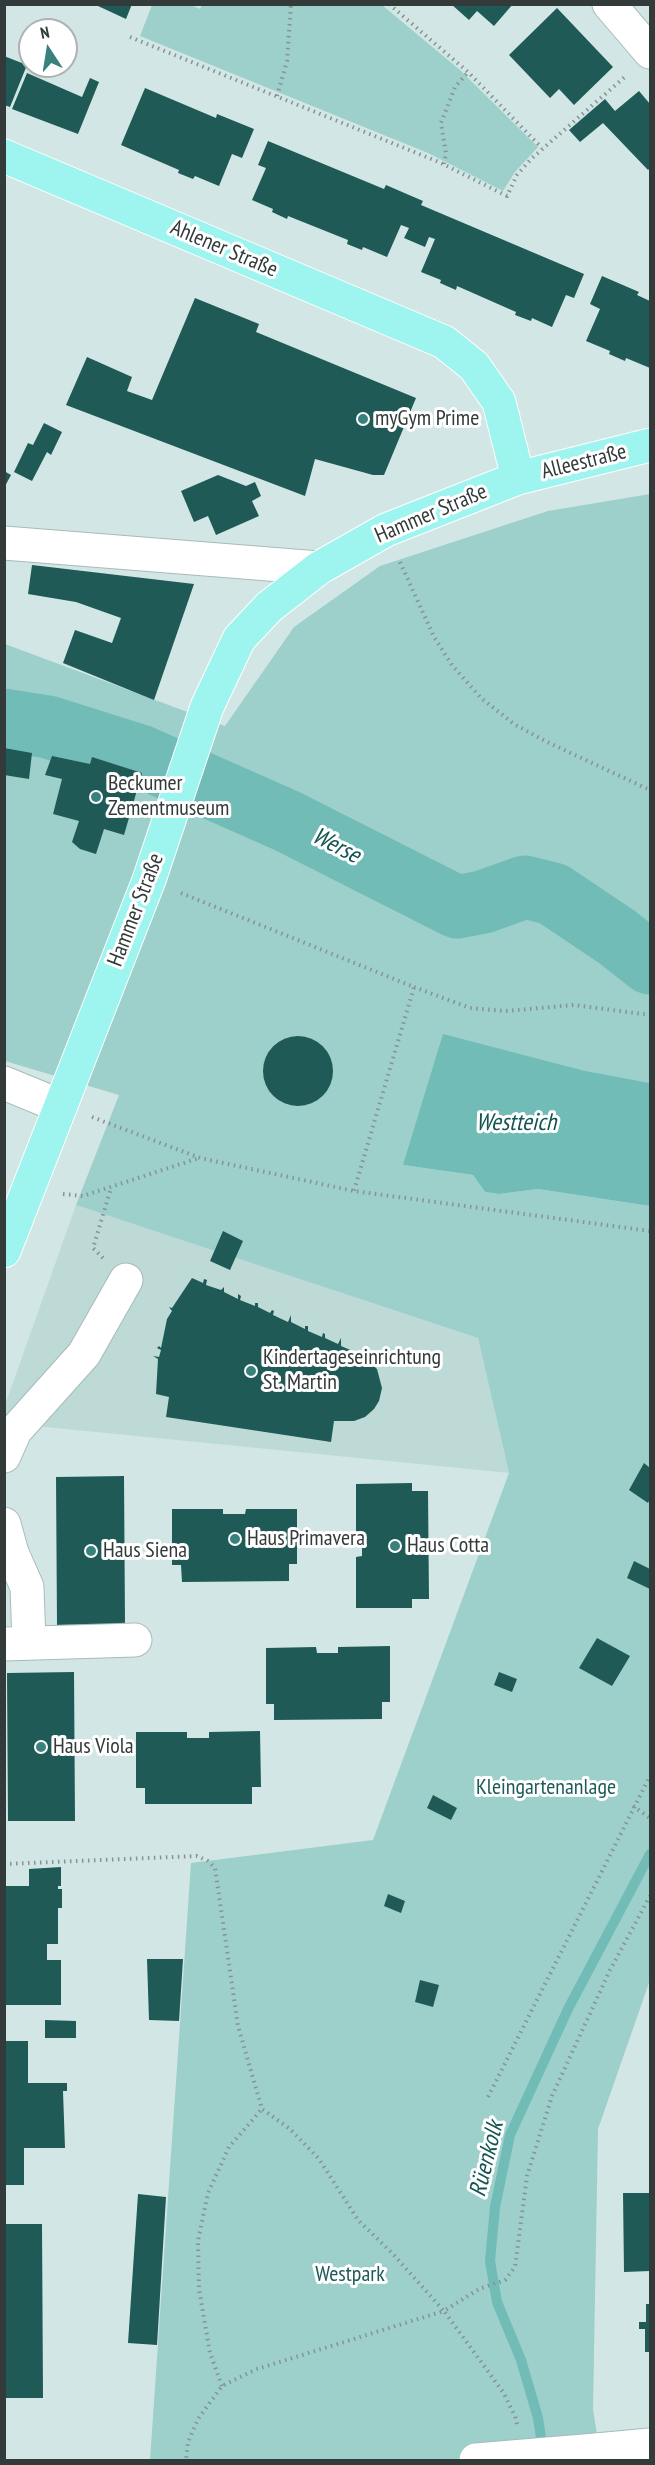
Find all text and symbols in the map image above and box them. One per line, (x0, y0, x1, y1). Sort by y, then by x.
north arrow (18, 18, 78, 78)
text: N (38, 22, 51, 43)
street label: Ahlener Straße (166, 215, 282, 283)
place label: myGym Prime (375, 406, 479, 432)
marker: myGym Prime (356, 412, 370, 426)
street label: Alleestraße (539, 439, 629, 485)
street label: Hammer Straße (371, 479, 491, 549)
place label: Beckumer Zementmuseum (108, 771, 229, 822)
marker: Beckumer Zementmuseum (89, 790, 103, 804)
water label: Werse (307, 822, 365, 870)
street label: Hammer Straße (102, 850, 170, 970)
water label: Westteich (476, 1109, 556, 1137)
place label: Kindertageseinrichtung St. Martin (263, 1345, 441, 1396)
marker: Kindertageseinrichtung St. Martin (244, 1364, 258, 1378)
place label: Haus Primavera (247, 1526, 365, 1552)
marker: Haus Primavera (228, 1532, 242, 1546)
place label: Haus Cotta (407, 1533, 489, 1559)
place label: Haus Siena (103, 1538, 187, 1564)
marker: Haus Cotta (388, 1539, 402, 1553)
marker: Haus Siena (84, 1544, 98, 1558)
place label: Haus Viola (53, 1734, 134, 1760)
marker: Haus Viola (34, 1740, 48, 1754)
park label: Kleingartenanlage (476, 1775, 616, 1801)
water label: Rüenkolk (464, 2118, 510, 2200)
park label: Westpark (315, 2262, 385, 2288)

